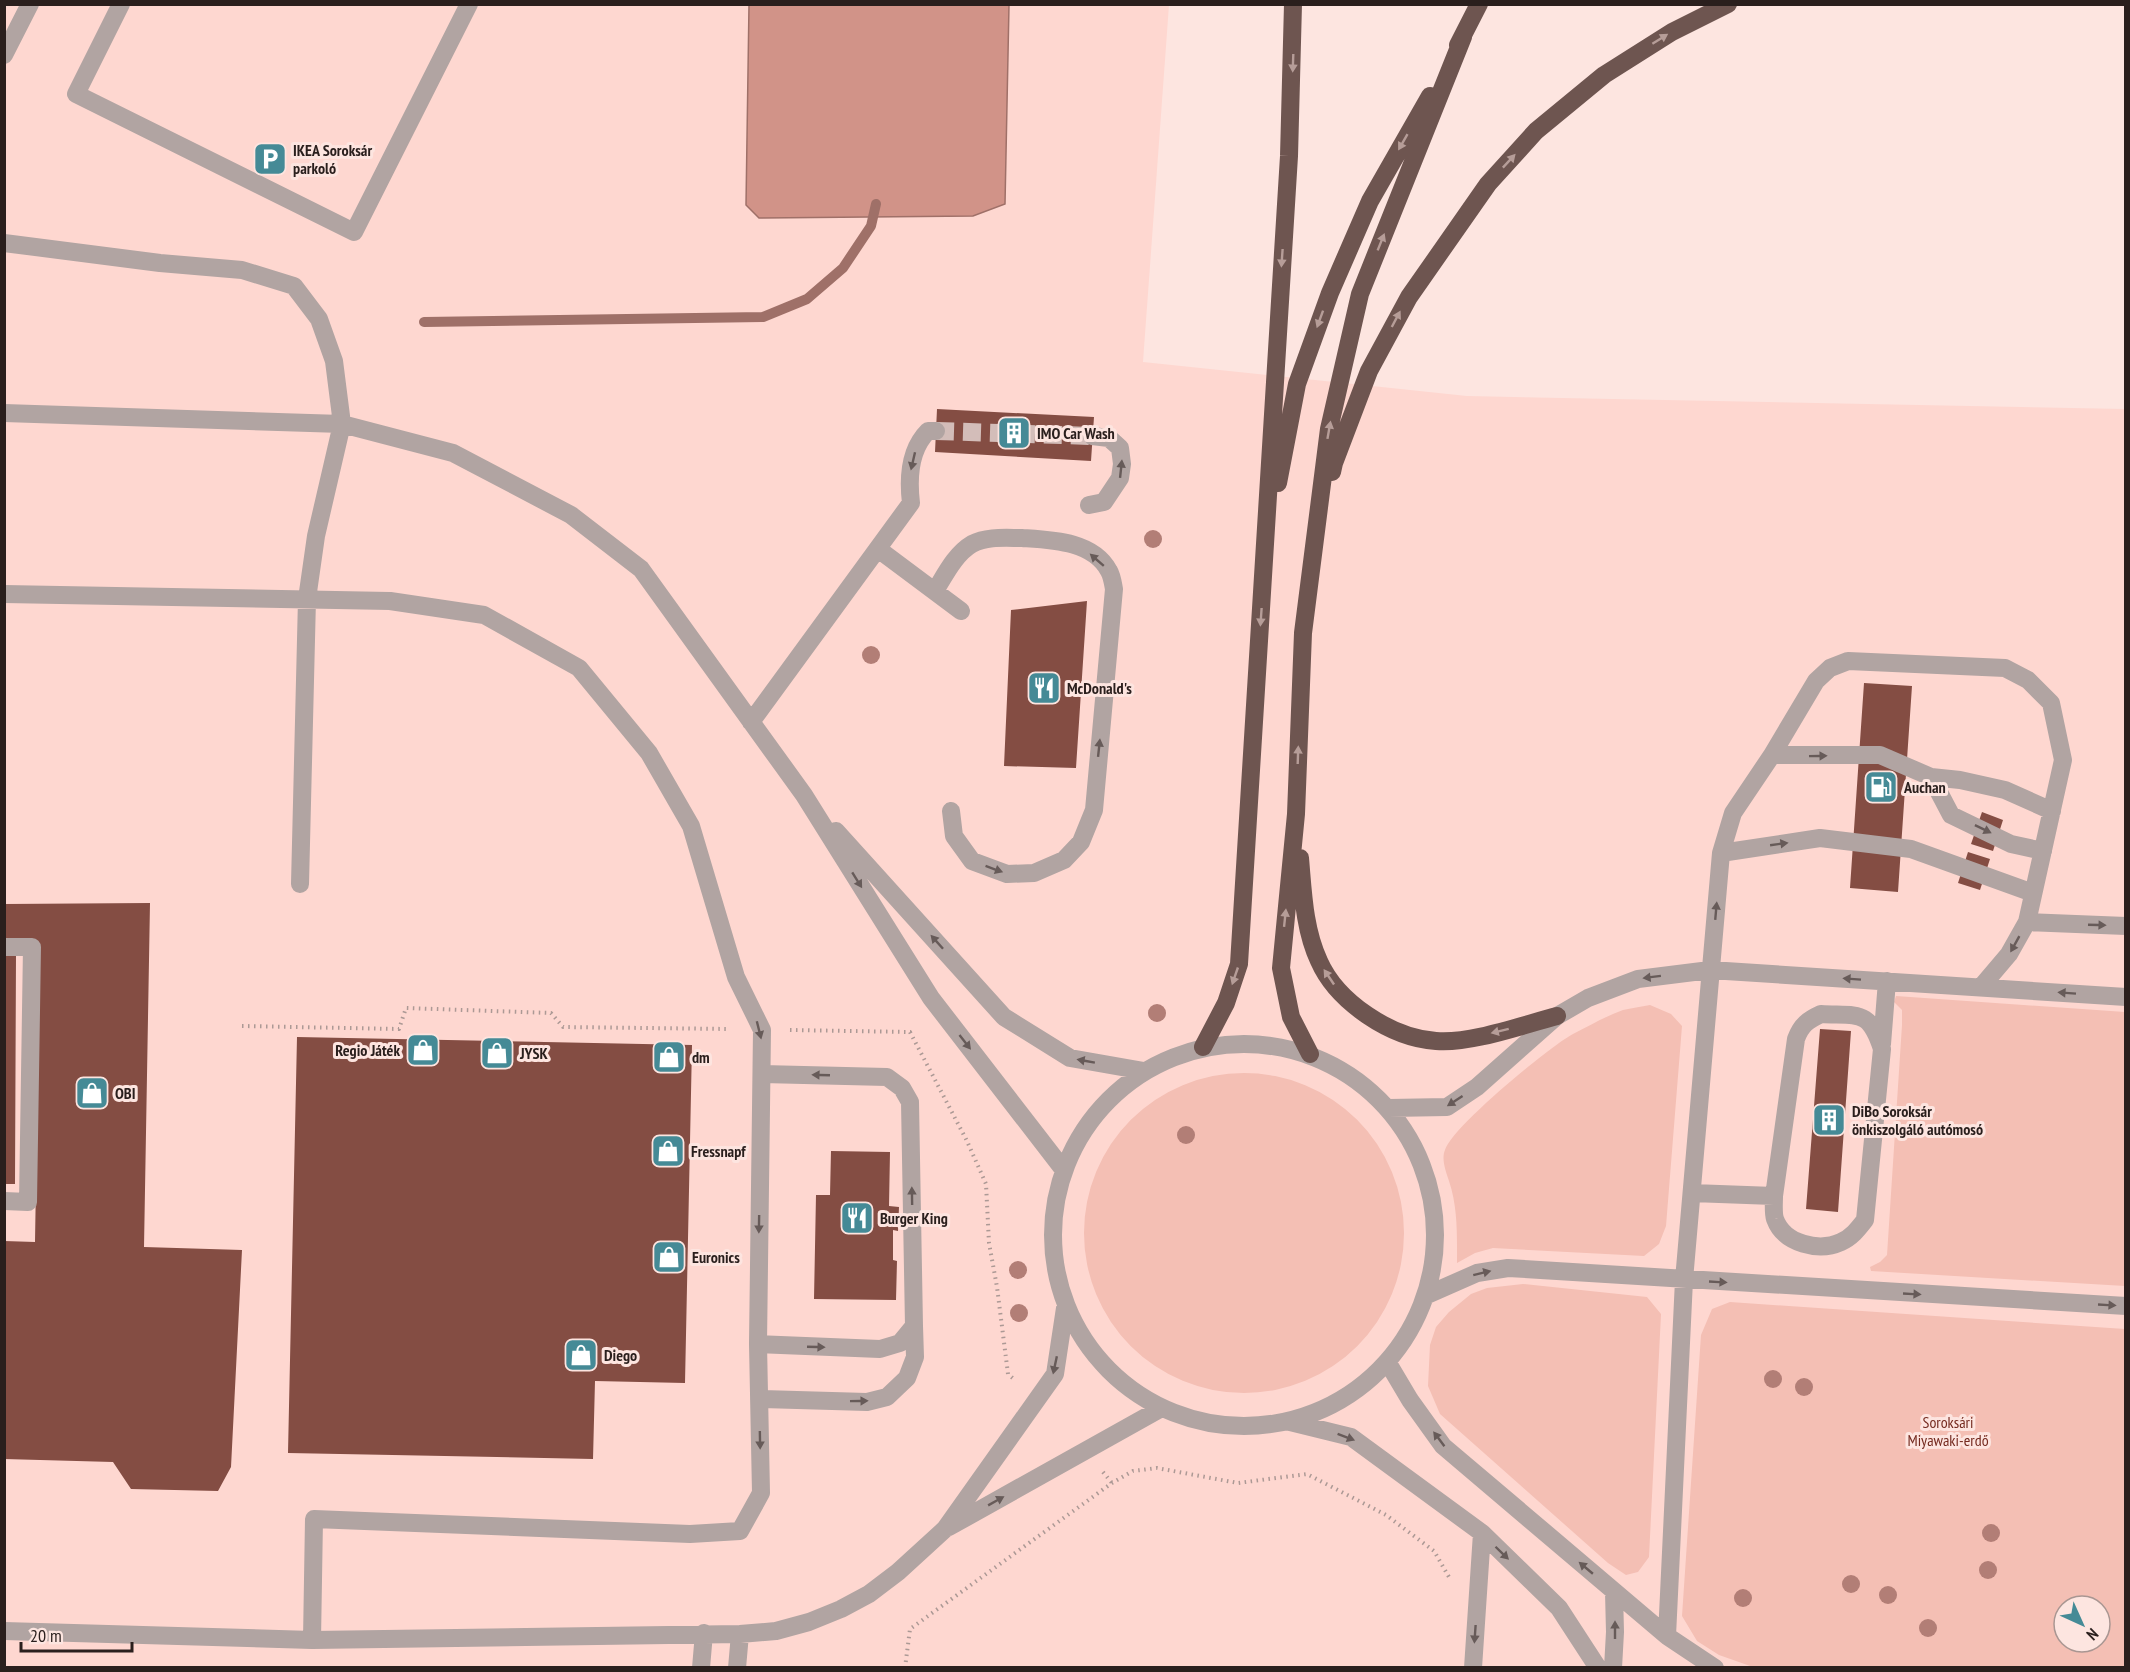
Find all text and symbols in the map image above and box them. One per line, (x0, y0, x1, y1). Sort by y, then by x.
one-way arrow (1652, 34, 1668, 45)
one-way arrow (1288, 53, 1298, 72)
one-way arrow (1398, 134, 1408, 151)
place label: IKEA Soroksár parkoló (293, 140, 372, 178)
parking icon: IKEA Soroksár parkoló (252, 141, 288, 177)
one-way arrow (1502, 154, 1515, 169)
one-way arrow (1377, 233, 1386, 251)
one-way arrow (1277, 248, 1287, 267)
one-way arrow (1315, 310, 1325, 328)
one-way arrow (1391, 311, 1401, 328)
building icon: IMO Car Wash (996, 415, 1032, 451)
one-way arrow (1325, 420, 1334, 439)
place label: IMO Car Wash (1037, 423, 1115, 443)
one-way arrow (908, 452, 917, 471)
one-way arrow (1116, 460, 1125, 479)
one-way arrow (1090, 553, 1105, 566)
one-way arrow (1256, 607, 1265, 626)
restaurant icon: McDonald's (1026, 670, 1062, 706)
place label: McDonald's (1067, 678, 1132, 698)
one-way arrow (1094, 738, 1104, 757)
one-way arrow (1294, 746, 1303, 765)
one-way arrow (1808, 751, 1827, 761)
fuel station icon: Auchan (1863, 769, 1899, 805)
place label: Auchan (1903, 777, 1946, 797)
one-way arrow (1974, 825, 1991, 834)
one-way arrow (1770, 840, 1789, 849)
one-way arrow (985, 864, 1003, 874)
one-way arrow (852, 872, 863, 888)
one-way arrow (1711, 902, 1721, 921)
one-way arrow (1281, 908, 1290, 927)
one-way arrow (2088, 920, 2107, 930)
one-way arrow (931, 935, 944, 950)
one-way arrow (2010, 936, 2020, 953)
one-way arrow (1230, 967, 1239, 985)
one-way arrow (1323, 968, 1334, 985)
one-way arrow (1643, 972, 1662, 982)
one-way arrow (1842, 974, 1861, 983)
one-way arrow (2058, 988, 2077, 997)
one-way arrow (755, 1021, 765, 1039)
one-way arrow (1491, 1026, 1509, 1036)
shop icon: Regio Játék (405, 1032, 441, 1068)
shop icon: JYSK (479, 1035, 515, 1071)
one-way arrow (959, 1035, 971, 1050)
shop icon: dm (651, 1039, 687, 1075)
place label: Regio Játék (335, 1040, 400, 1060)
place label: JYSK (519, 1043, 549, 1063)
place label: dm (692, 1047, 710, 1067)
one-way arrow (1077, 1056, 1096, 1065)
one-way arrow (811, 1071, 830, 1080)
shop icon: OBI (74, 1075, 110, 1111)
place label: OBI (115, 1083, 136, 1103)
one-way arrow (1447, 1096, 1463, 1107)
place label: DiBo Soroksár önkiszolgáló autómosó (1852, 1101, 1983, 1139)
building icon: DiBo Soroksár önkiszolgáló autómosó (1811, 1102, 1847, 1138)
shop icon: Fressnapf (650, 1133, 686, 1169)
place label: Fressnapf (691, 1141, 746, 1161)
one-way arrow (907, 1187, 917, 1206)
restaurant icon: Burger King (839, 1200, 875, 1236)
place label: Burger King (880, 1208, 948, 1228)
one-way arrow (755, 1215, 764, 1234)
shop icon: Euronics (651, 1239, 687, 1275)
place label: Euronics (692, 1247, 740, 1267)
one-way arrow (1473, 1268, 1491, 1278)
one-way arrow (1708, 1278, 1727, 1287)
one-way arrow (1903, 1289, 1922, 1298)
one-way arrow (2097, 1300, 2116, 1310)
shop icon: Diego (563, 1337, 599, 1373)
one-way arrow (807, 1342, 826, 1351)
place label: Diego (604, 1345, 637, 1365)
one-way arrow (1050, 1356, 1059, 1375)
one-way arrow (850, 1396, 869, 1406)
park label: Soroksári Miyawaki-erdő (1907, 1412, 1989, 1450)
one-way arrow (755, 1431, 765, 1450)
one-way arrow (1433, 1432, 1445, 1447)
one-way arrow (1338, 1433, 1356, 1443)
one-way arrow (987, 1496, 1004, 1506)
one-way arrow (1495, 1546, 1510, 1560)
one-way arrow (1578, 1561, 1594, 1574)
north arrow (2052, 1594, 2112, 1654)
scale bar (21, 1615, 132, 1653)
one-way arrow (1610, 1620, 1619, 1639)
text: 20 m (30, 1624, 62, 1647)
one-way arrow (1470, 1624, 1480, 1643)
text: N (2082, 1624, 2103, 1645)

